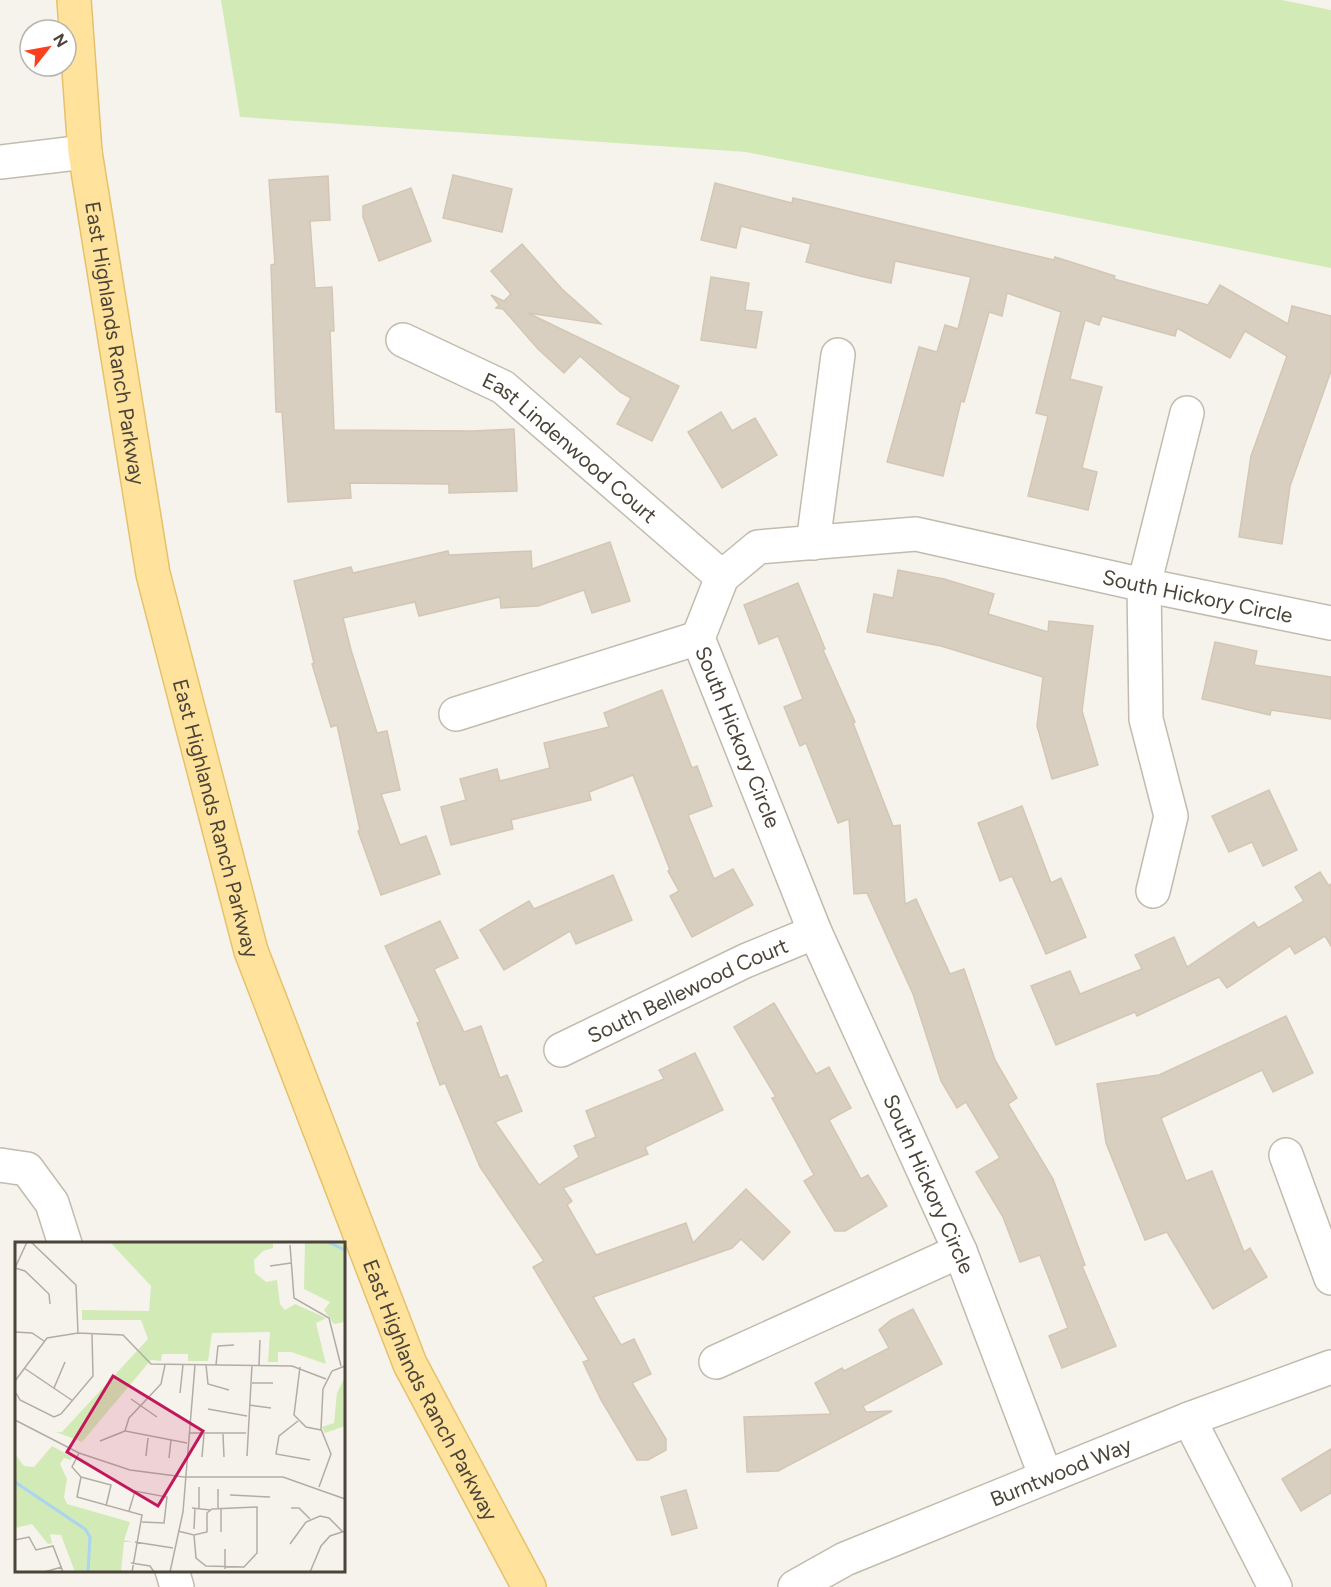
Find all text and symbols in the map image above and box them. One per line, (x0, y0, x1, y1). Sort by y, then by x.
north arrow (18, 18, 78, 78)
text: N (49, 30, 72, 51)
street label: East Highlands Ranch Parkway (81, 200, 151, 487)
street label: East Lindenwood Court (479, 367, 662, 528)
street label: South Hickory Circle (1100, 564, 1295, 627)
street label: South Hickory Circle (690, 643, 786, 831)
street label: East Highlands Ranch Parkway (168, 676, 265, 961)
street label: South Bellewood Court (583, 932, 791, 1048)
street label: South Hickory Circle (878, 1090, 980, 1278)
inset map (15, 1242, 345, 1572)
street label: East Highlands Ranch Parkway (358, 1256, 504, 1525)
street label: Burntwood Way (986, 1431, 1135, 1511)

